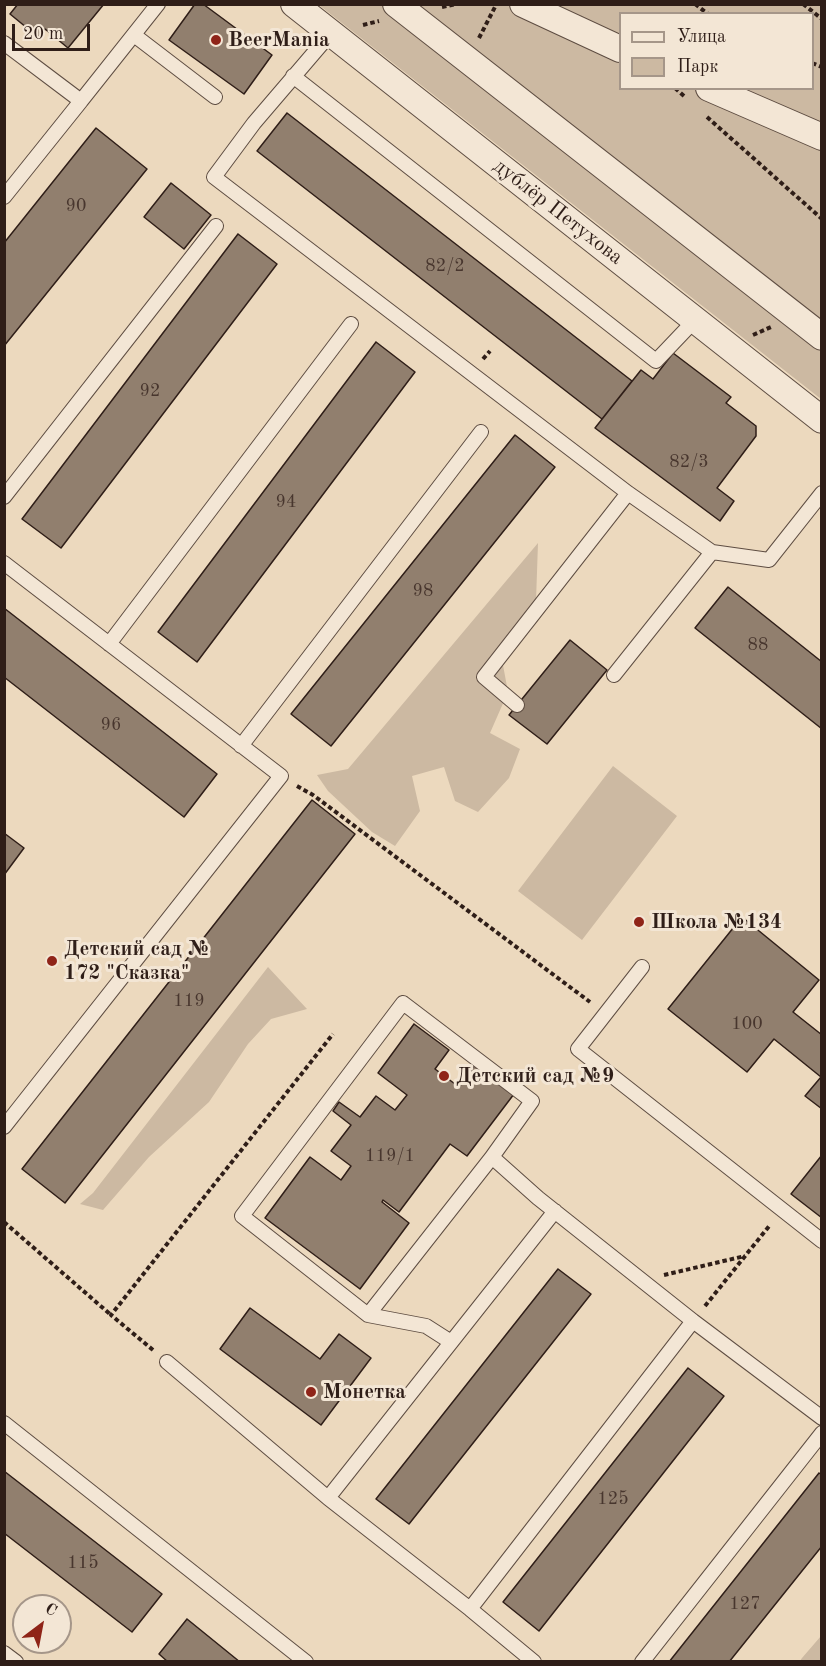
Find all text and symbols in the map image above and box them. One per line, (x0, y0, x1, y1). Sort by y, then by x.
scale bar (15, 12, 93, 50)
legend (619, 12, 814, 90)
text: 20 m (23, 25, 63, 43)
place label: BeerMania (228, 27, 330, 53)
text: Улица (677, 28, 726, 46)
marker: BeerMania (209, 33, 223, 47)
text: Парк (677, 58, 718, 76)
street label: дублёр Петухова (488, 154, 628, 270)
house number: 90 (66, 195, 86, 217)
house number: 82/2 (425, 255, 465, 277)
house number: 92 (140, 380, 160, 402)
house number: 82/3 (669, 451, 709, 473)
house number: 94 (276, 491, 296, 513)
house number: 98 (413, 580, 433, 602)
house number: 88 (748, 634, 768, 656)
house number: 96 (101, 714, 121, 736)
place label: Школа №134 (651, 909, 782, 935)
marker: Школа №134 (632, 915, 646, 929)
place label: Детский сад № 172 "Сказка" (64, 936, 210, 986)
marker: Детский сад № 172 "Сказка" (45, 954, 59, 968)
house number: 119 (173, 990, 205, 1012)
house number: 100 (731, 1013, 763, 1035)
place label: Детский сад №9 (456, 1063, 614, 1089)
marker: Детский сад №9 (437, 1069, 451, 1083)
house number: 119/1 (365, 1145, 415, 1167)
place label: Монетка (323, 1379, 406, 1405)
marker: Монетка (304, 1385, 318, 1399)
house number: 125 (597, 1488, 629, 1510)
house number: 115 (67, 1552, 99, 1574)
house number: 127 (729, 1593, 761, 1615)
north arrow (12, 1594, 72, 1654)
text: С (42, 1601, 59, 1620)

